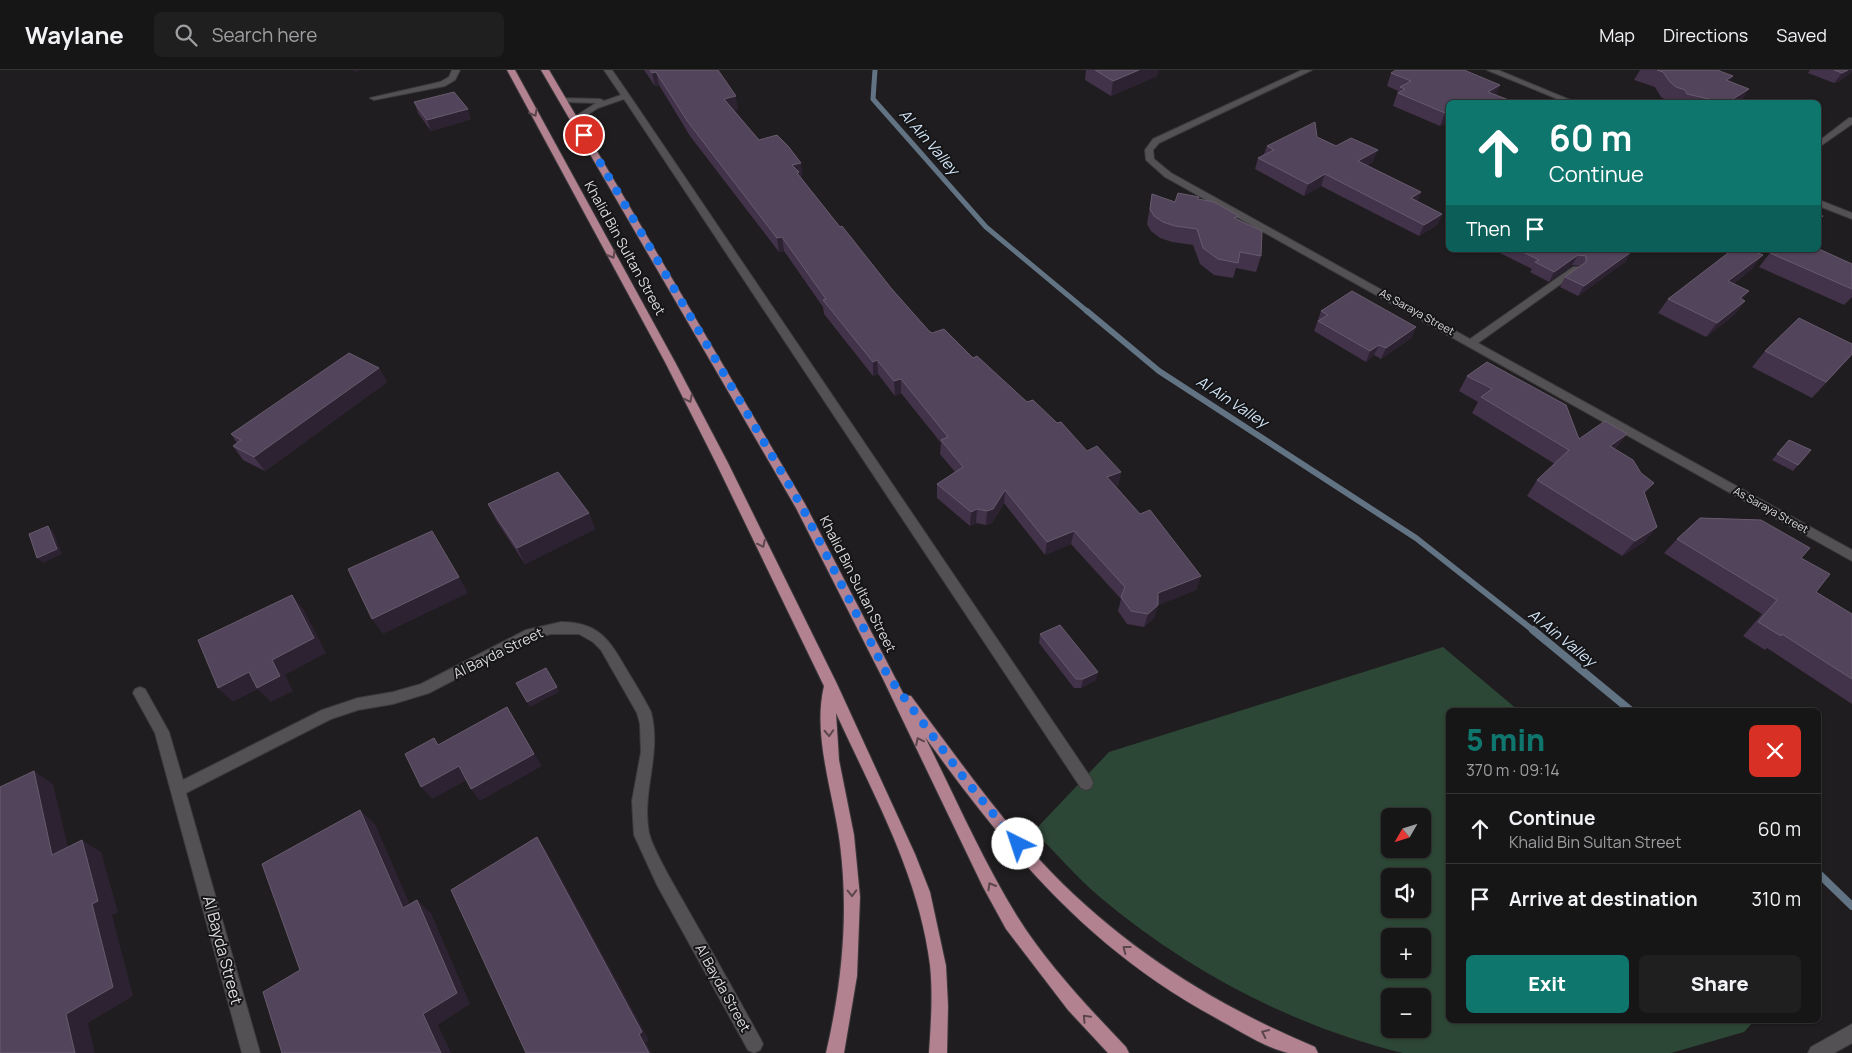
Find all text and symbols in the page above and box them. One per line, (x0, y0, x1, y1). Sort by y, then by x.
search box (154, 12, 504, 57)
text: Waylane (25, 18, 124, 51)
icon: search (172, 21, 200, 49)
text: Search here (212, 22, 317, 48)
text: Map (1599, 23, 1635, 47)
text: Directions (1663, 23, 1748, 47)
text: Saved (1776, 23, 1827, 47)
water label: Al Ain Valley (895, 104, 965, 181)
one-way arrow (528, 108, 538, 117)
pin (563, 114, 605, 156)
text: 60 m (1549, 114, 1632, 162)
icon: ahead (1466, 120, 1531, 185)
icon: arrive (570, 121, 598, 149)
text: Continue (1549, 159, 1644, 189)
street label: Khalid Bin Sultan Street (581, 177, 670, 319)
icon: arrive (1521, 215, 1549, 243)
text: Then (1466, 216, 1511, 242)
one-way arrow (606, 250, 616, 259)
street label: As Saraya Street (1377, 285, 1457, 338)
water label: Al Ain Valley (1193, 371, 1274, 434)
one-way arrow (683, 394, 693, 403)
street label: As Saraya Street (1731, 483, 1811, 536)
street label: Khalid Bin Sultan Street (816, 512, 901, 656)
one-way arrow (755, 539, 766, 548)
water label: Al Ain Valley (1524, 604, 1602, 673)
street label: Al Bayda Street (450, 622, 546, 683)
text: 5 min (1466, 719, 1545, 760)
button: close (1749, 725, 1801, 777)
one-way arrow (824, 730, 834, 737)
one-way arrow (916, 737, 926, 746)
text: 370 m · 09:14 (1466, 759, 1560, 781)
text: Continue (1509, 805, 1595, 831)
north arrow (1381, 808, 1431, 858)
map controls (1381, 808, 1431, 1038)
icon: ahead (1466, 815, 1494, 843)
text: 60 m (1758, 816, 1801, 842)
position arrow (991, 817, 1043, 869)
text: Khalid Bin Sultan Street (1509, 831, 1681, 853)
button: sound (1381, 868, 1431, 918)
one-way arrow (987, 883, 997, 892)
icon: arrive (1466, 885, 1494, 913)
text: Arrive at destination (1509, 886, 1698, 912)
text: 310 m (1752, 886, 1801, 912)
one-way arrow (847, 890, 857, 898)
street label: Al Bayda Street (198, 893, 248, 1007)
button: + (1381, 928, 1431, 978)
street label: Al Bayda Street (691, 940, 756, 1036)
one-way arrow (1123, 946, 1132, 954)
button: Exit (1466, 955, 1629, 1013)
button: Share (1639, 955, 1801, 1013)
button: − (1381, 988, 1431, 1038)
one-way arrow (1083, 1014, 1092, 1023)
one-way arrow (1261, 1029, 1270, 1040)

